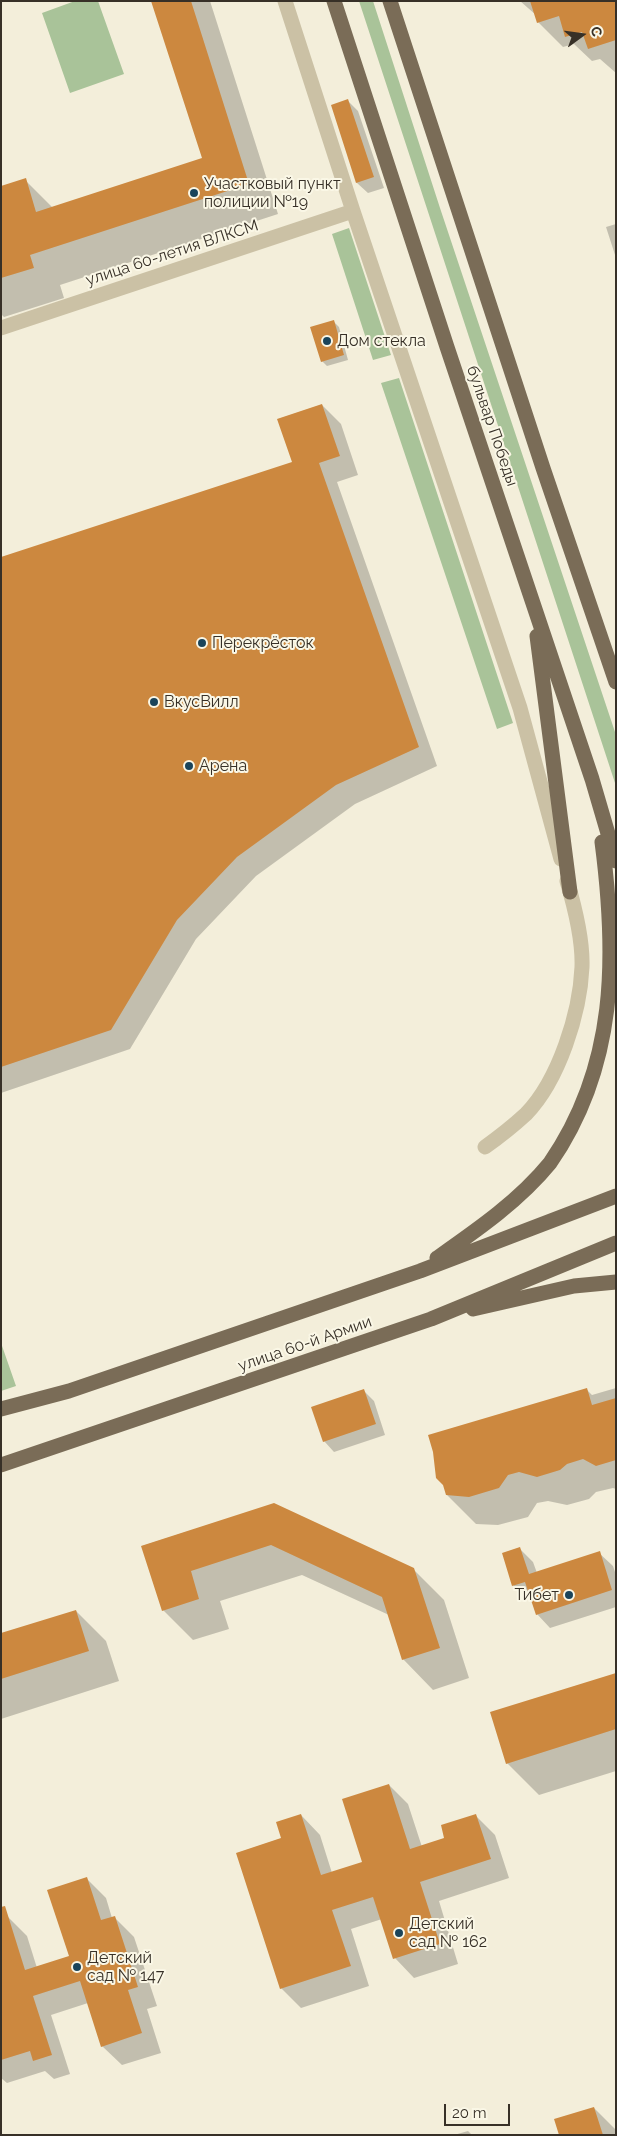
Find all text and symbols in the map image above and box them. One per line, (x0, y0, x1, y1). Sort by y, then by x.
north arrow (557, 10, 607, 60)
text: С (588, 25, 605, 38)
place label: Участковый пункт полиции №19 (204, 174, 341, 212)
marker: Участковый пункт полиции №19 (188, 187, 200, 199)
street label: улица 60-летия ВЛКСМ (83, 216, 261, 290)
place label: Дом стекла (337, 331, 426, 351)
marker: Дом стекла (321, 335, 333, 347)
street label: бульвар Победы (462, 363, 522, 489)
place label: Перекрёсток (212, 633, 314, 653)
marker: Перекрёсток (196, 637, 208, 649)
place label: ВкусВилл (164, 692, 239, 712)
marker: ВкусВилл (148, 696, 160, 708)
place label: Арена (199, 756, 247, 776)
marker: Арена (183, 760, 195, 772)
street label: улица 60-й Армии (236, 1312, 374, 1376)
place label: Тибет (514, 1585, 559, 1605)
marker: Тибет (563, 1589, 575, 1601)
place label: Детский сад № 162 (409, 1914, 487, 1952)
marker: Детский сад № 162 (393, 1927, 405, 1939)
place label: Детский сад № 147 (87, 1948, 164, 1986)
marker: Детский сад № 147 (71, 1961, 83, 1973)
scale bar (447, 2094, 513, 2126)
text: 20 m (452, 2104, 487, 2122)

